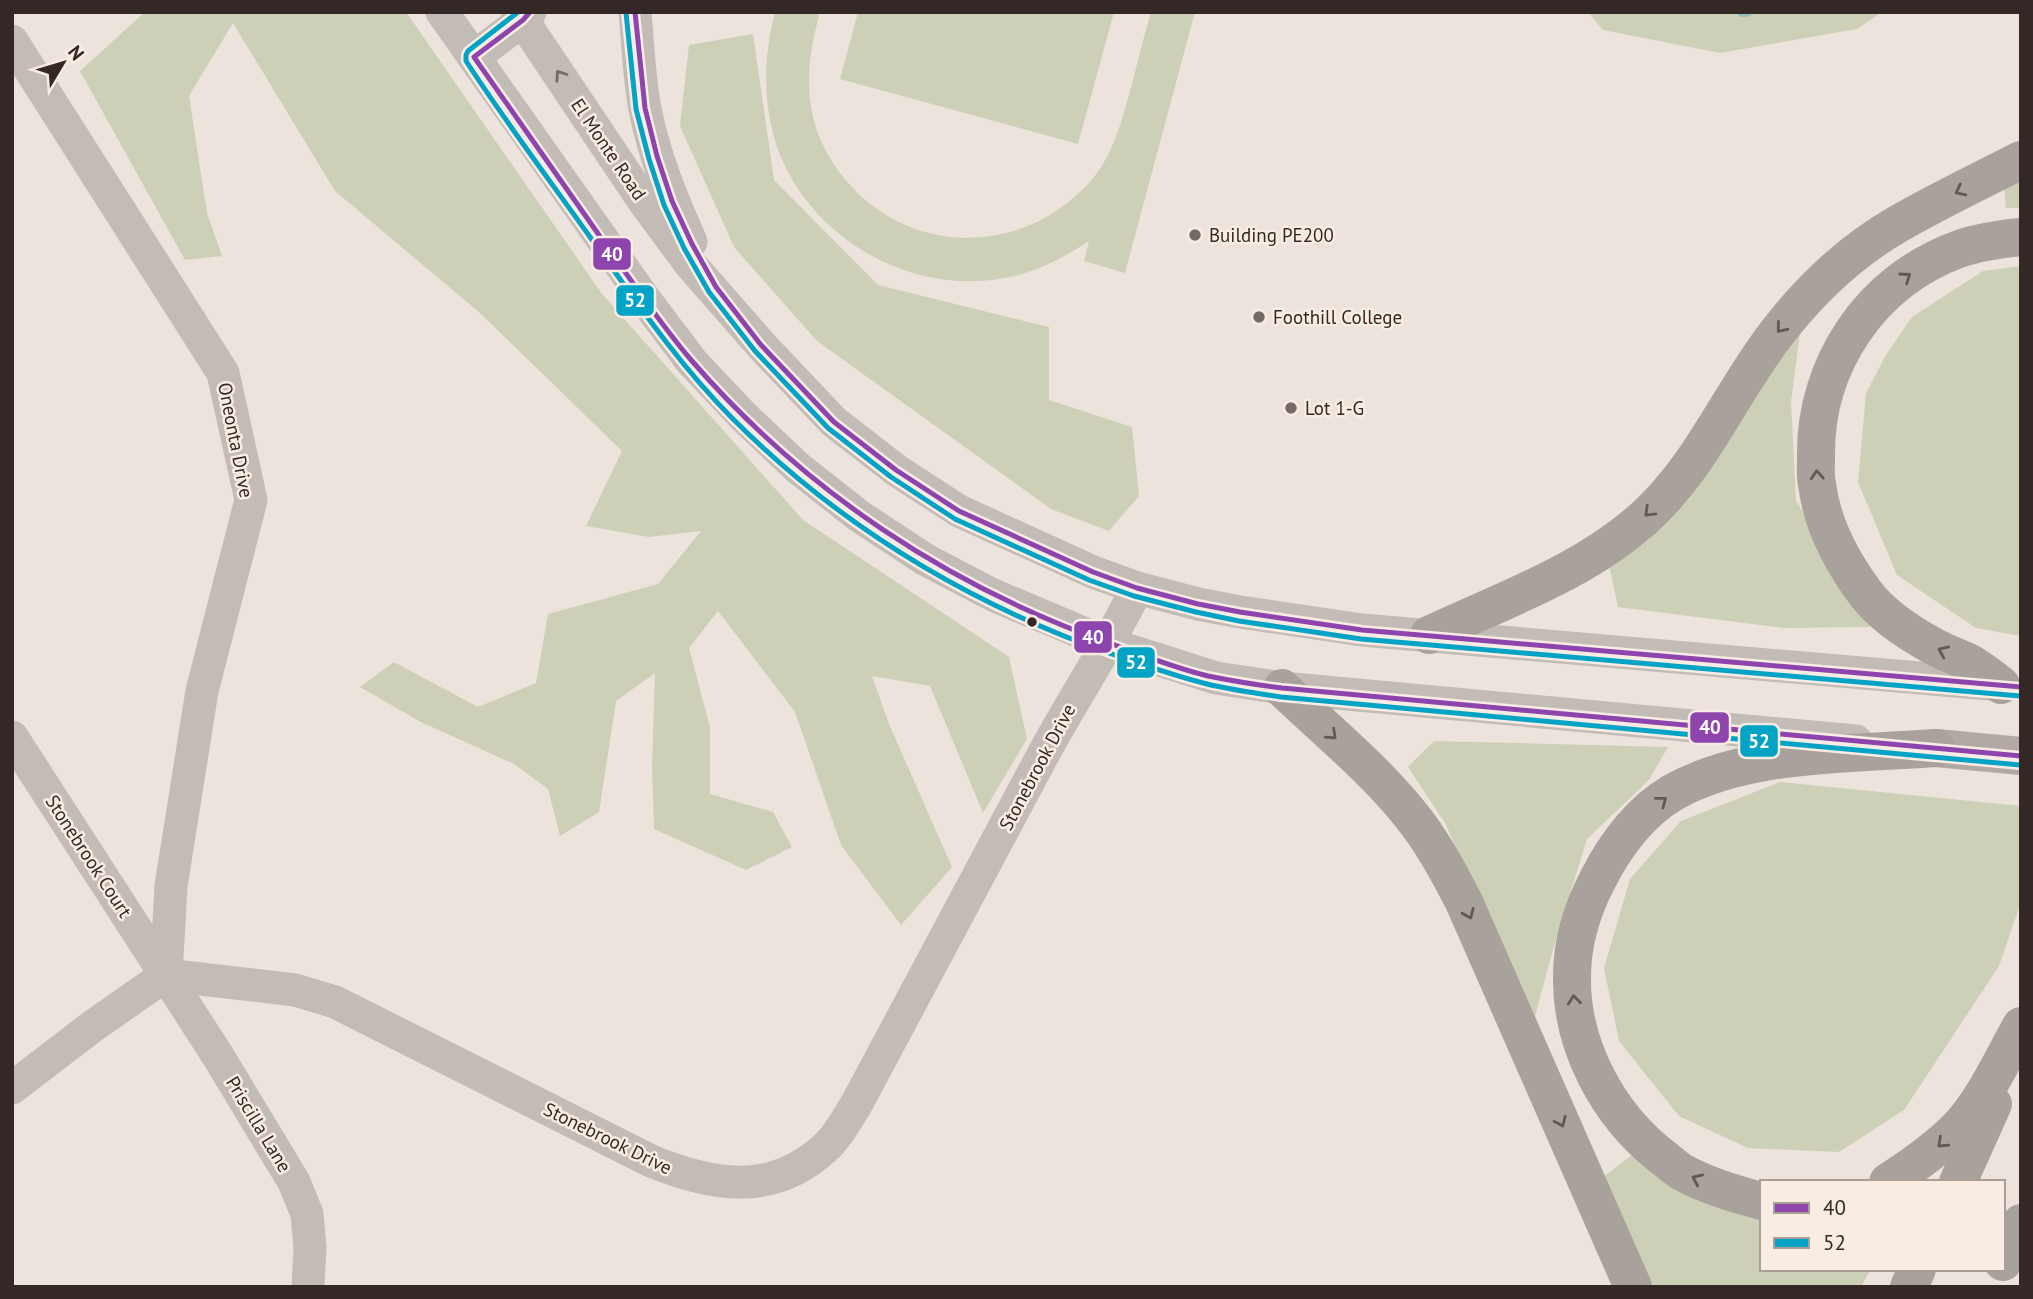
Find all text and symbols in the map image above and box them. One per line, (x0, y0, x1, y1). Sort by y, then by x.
north arrow (28, 28, 98, 98)
text: N (63, 40, 90, 65)
one-way arrow (555, 70, 568, 83)
street label: El Monte Road (566, 94, 652, 204)
one-way arrow (1955, 183, 1967, 197)
place label: Building PE200 (1209, 223, 1334, 247)
marker: Building PE200 (1187, 227, 1203, 243)
line badge: 40 (592, 237, 632, 271)
text: 40 (601, 242, 623, 266)
one-way arrow (1898, 273, 1911, 286)
line badge: 52 (615, 284, 655, 317)
text: 52 (624, 288, 646, 312)
place label: Foothill College (1273, 305, 1402, 329)
marker: Foothill College (1251, 309, 1267, 325)
one-way arrow (1777, 321, 1790, 333)
street label: Oneonta Drive (213, 380, 259, 500)
place label: Lot 1-G (1305, 396, 1364, 420)
marker: Lot 1-G (1283, 400, 1299, 416)
one-way arrow (1809, 469, 1824, 480)
one-way arrow (1644, 504, 1657, 517)
unlabelled marker (1025, 615, 1039, 629)
line badge: 40 (1073, 620, 1113, 654)
text: 40 (1082, 625, 1104, 649)
one-way arrow (1938, 645, 1950, 659)
line badge: 52 (1116, 646, 1156, 679)
text: 52 (1125, 650, 1147, 674)
street label: Stonebrook Drive (994, 700, 1080, 834)
line badge: 40 (1689, 711, 1730, 744)
text: 40 (1699, 715, 1721, 739)
line badge: 52 (1739, 724, 1779, 758)
one-way arrow (1324, 727, 1337, 739)
text: 52 (1748, 729, 1770, 753)
street label: Stonebrook Court (40, 790, 138, 922)
one-way arrow (1655, 796, 1667, 809)
one-way arrow (1461, 906, 1475, 919)
one-way arrow (1567, 994, 1582, 1005)
street label: Priscilla Lane (221, 1072, 297, 1176)
street label: Stonebrook Drive (540, 1097, 676, 1179)
one-way arrow (1553, 1115, 1567, 1127)
one-way arrow (1937, 1135, 1950, 1147)
one-way arrow (1692, 1173, 1705, 1187)
legend (1760, 1180, 2005, 1271)
text: 40 (1823, 1194, 1846, 1221)
text: 52 (1823, 1229, 1846, 1256)

